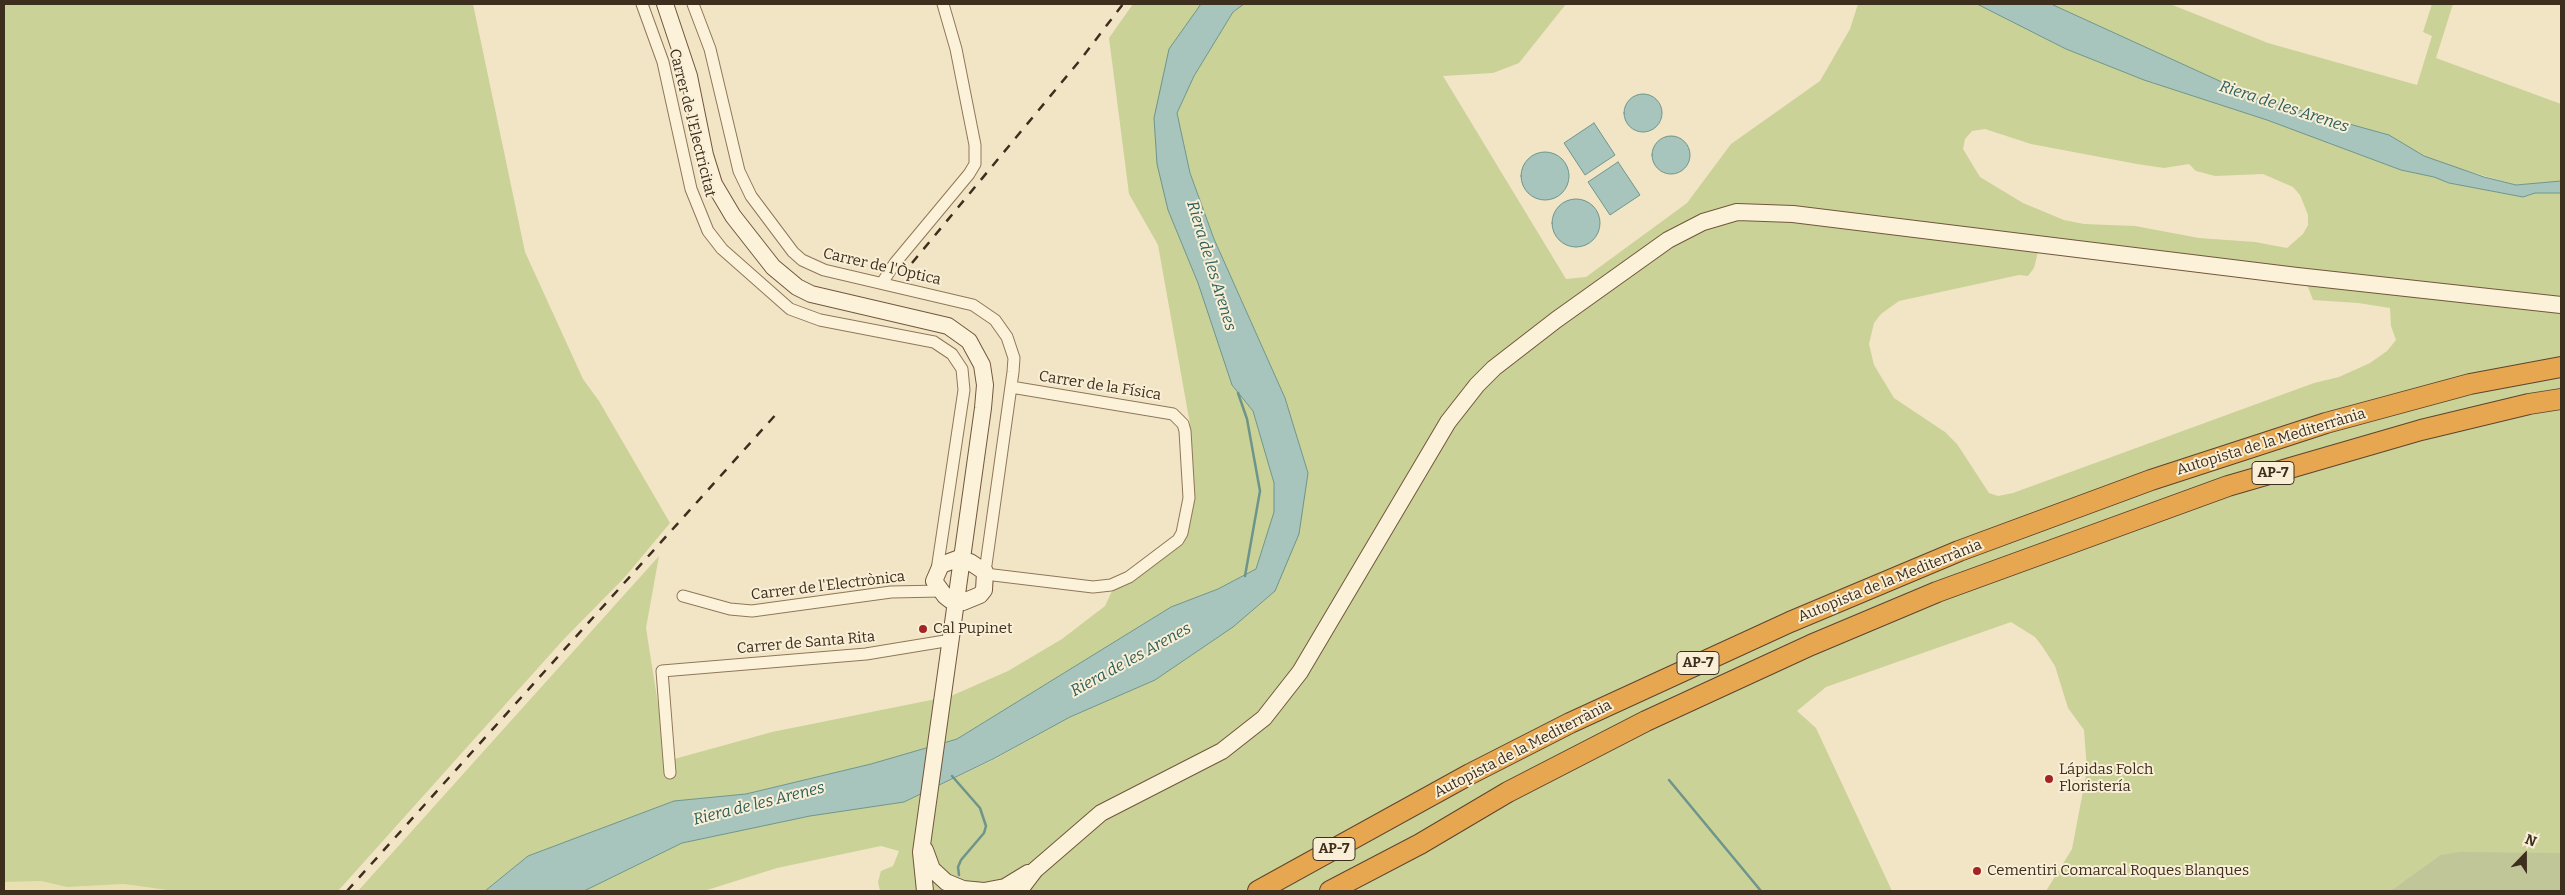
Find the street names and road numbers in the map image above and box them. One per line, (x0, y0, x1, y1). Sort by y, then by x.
street label: Carrer de l'Electricitat (665, 47, 719, 199)
street label: Carrer de l'Òptica (821, 245, 943, 289)
street label: Carrer de la Física (1038, 367, 1162, 405)
street label: Autopista de la Mediterrània (2174, 405, 2368, 479)
road number: AP-7 (2252, 462, 2294, 484)
street label: Autopista de la Mediterrània (1795, 536, 1985, 626)
street label: Carrer de l'Electrònica (750, 568, 906, 604)
street label: Carrer de Santa Rita (736, 628, 876, 658)
road number: AP-7 (1677, 651, 1719, 674)
street label: Autopista de la Mediterrània (1431, 696, 1615, 802)
road number: AP-7 (1313, 838, 1355, 861)

